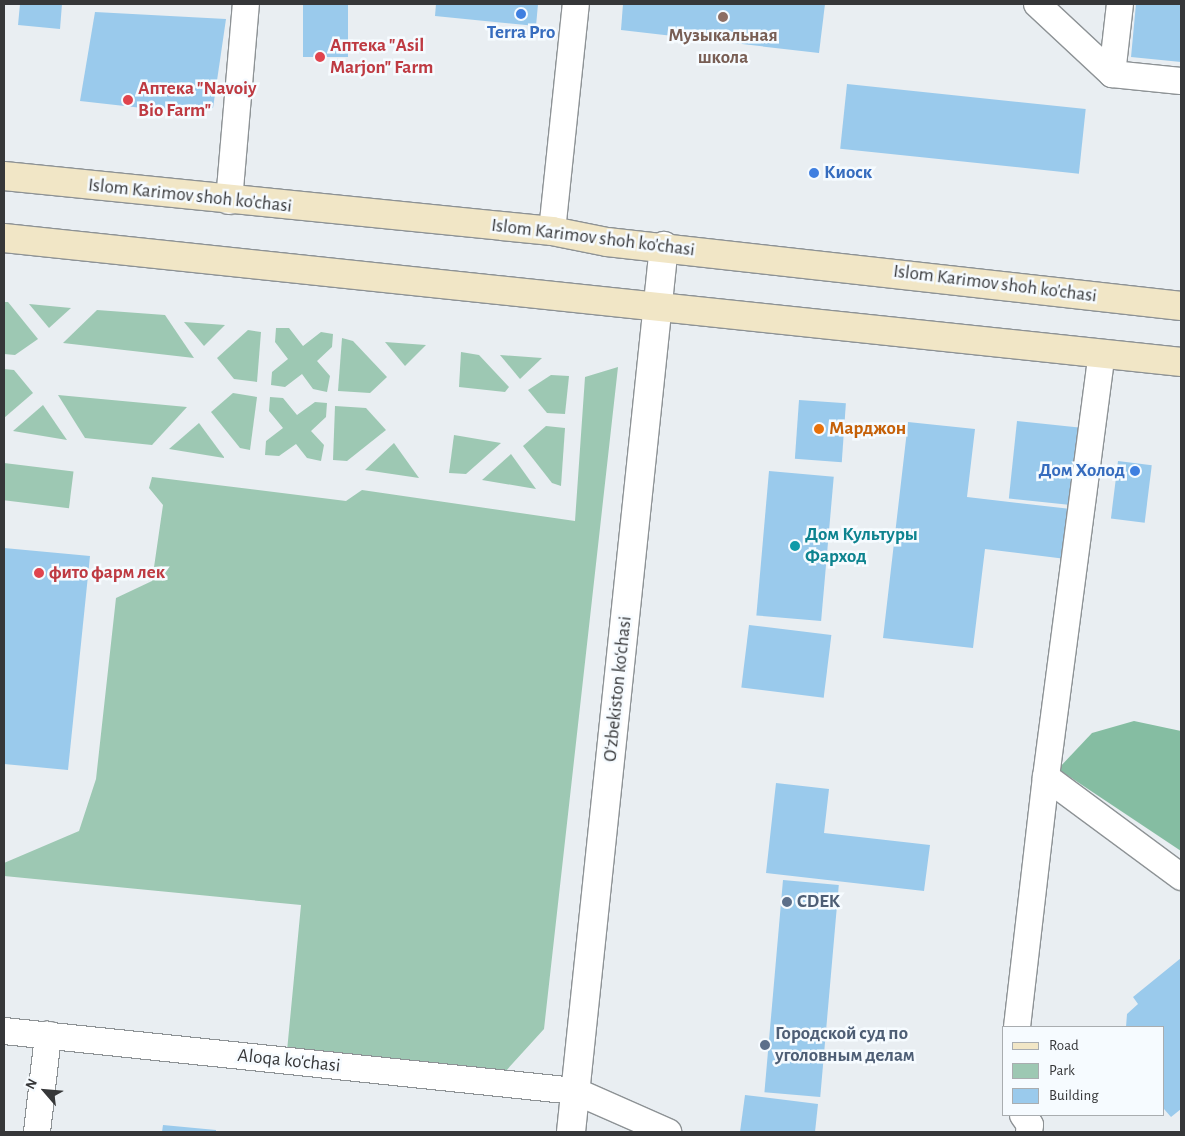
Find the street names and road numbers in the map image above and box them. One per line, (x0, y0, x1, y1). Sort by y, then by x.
street label: Islom Karimov shoh ko'chasi (87, 174, 293, 218)
street label: Islom Karimov shoh ko'chasi (490, 214, 696, 262)
street label: Islom Karimov shoh ko'chasi (892, 260, 1098, 308)
street label: O‘zbekiston ko‘chasi (599, 615, 637, 763)
street label: Aloqa ko'chasi (236, 1044, 342, 1078)

